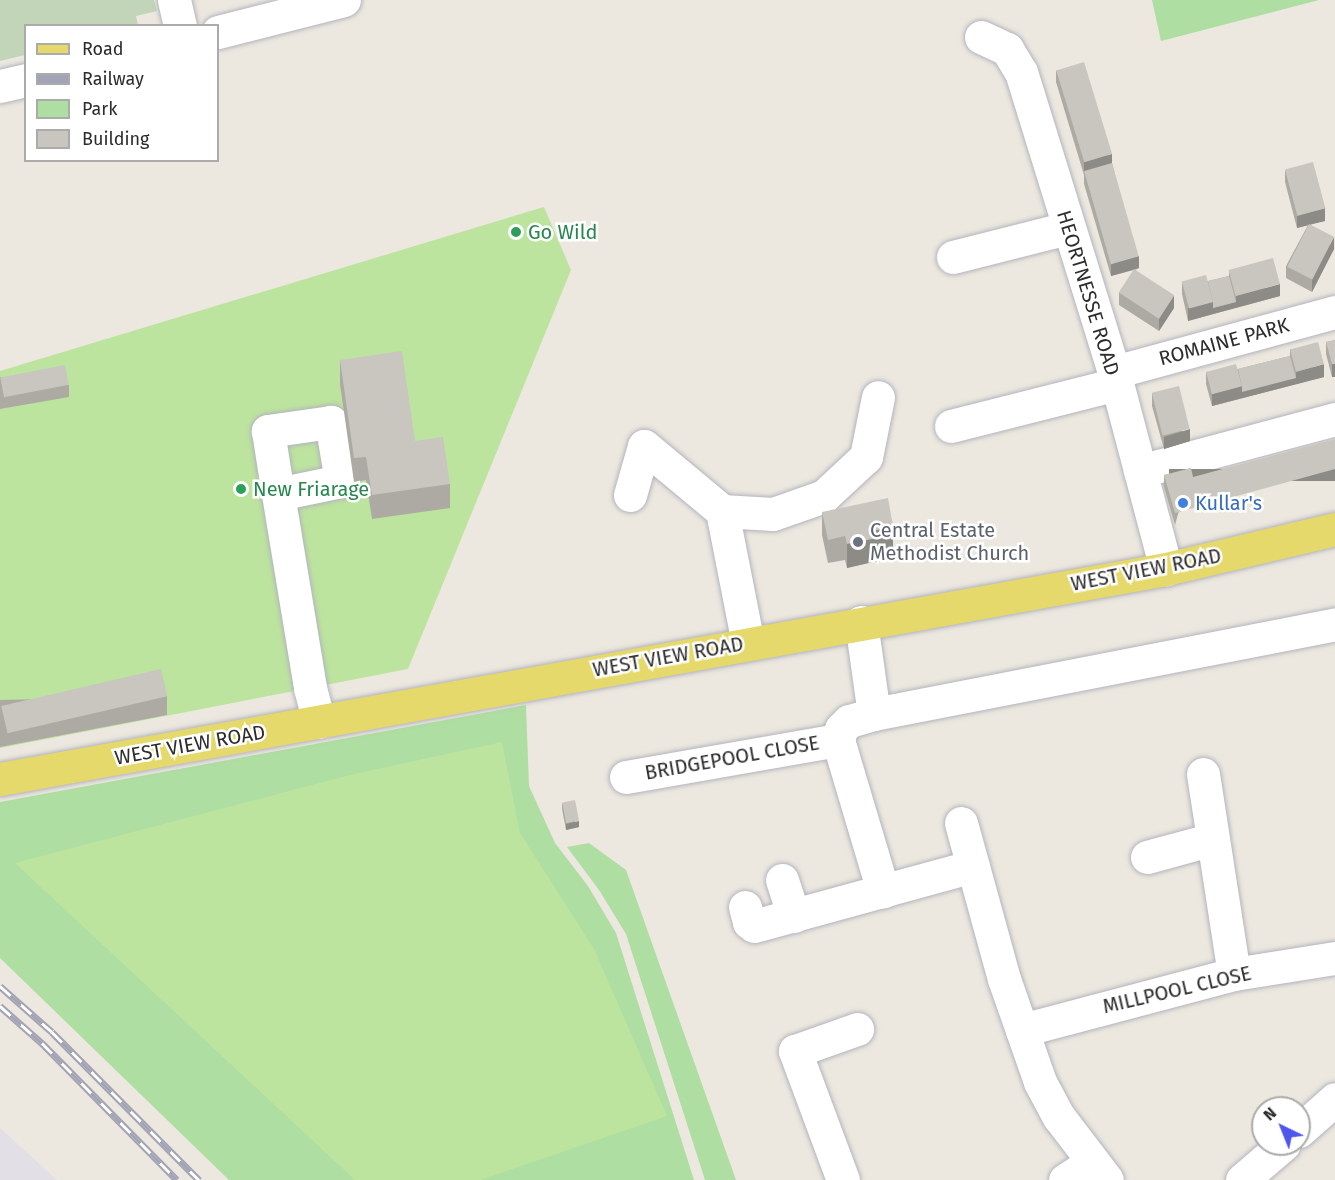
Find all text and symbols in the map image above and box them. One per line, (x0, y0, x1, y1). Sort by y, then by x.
legend (24, 24, 219, 162)
text: Road (82, 38, 124, 60)
text: Railway (82, 68, 144, 90)
text: Park (82, 98, 117, 120)
text: Building (82, 128, 149, 150)
street label: HEORTNESSE ROAD (1051, 207, 1125, 379)
place label: Go Wild (528, 220, 597, 244)
marker: Go Wild (509, 225, 523, 239)
street label: ROMAINE PARK (1156, 313, 1292, 371)
place label: New Friarage (253, 477, 369, 501)
marker: New Friarage (234, 482, 248, 496)
place label: Kullar's (1195, 491, 1262, 515)
marker: Kullar's (1176, 496, 1190, 510)
place label: Central Estate Methodist Church (870, 518, 1029, 565)
marker: Central Estate Methodist Church (851, 535, 865, 549)
street label: WEST VIEW ROAD (1069, 544, 1223, 596)
street label: WEST VIEW ROAD (591, 632, 745, 682)
street label: WEST VIEW ROAD (113, 720, 267, 770)
street label: BRIDGEPOOL CLOSE (643, 731, 821, 785)
street label: MILLPOOL CLOSE (1100, 961, 1254, 1019)
north arrow (1251, 1096, 1311, 1156)
text: N (1259, 1103, 1280, 1125)

